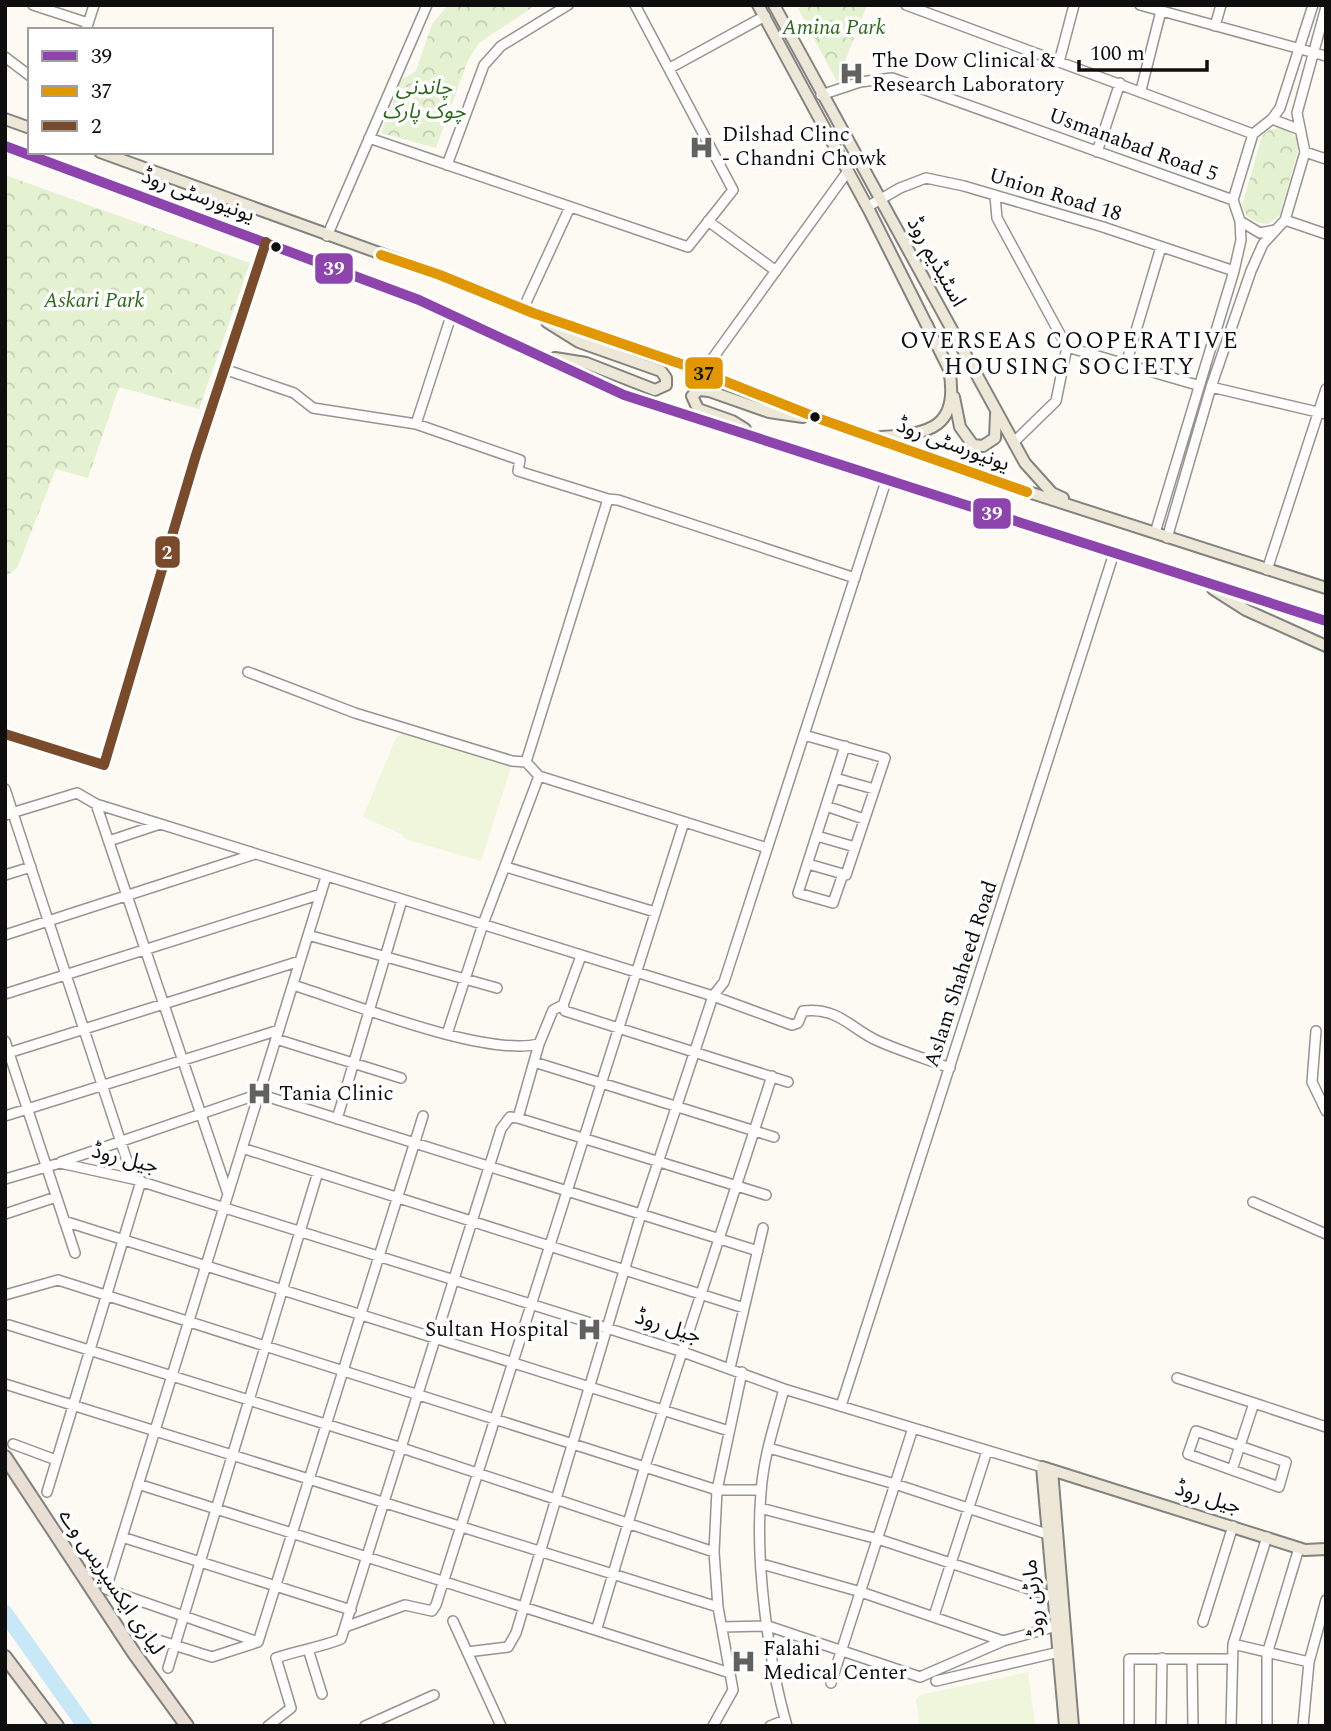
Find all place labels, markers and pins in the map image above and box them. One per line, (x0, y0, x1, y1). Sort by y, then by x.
place label: The Dow Clinical & Research Laboratory (872, 45, 1065, 101)
hospital icon: The Dow Clinical & Research Laboratory (838, 59, 866, 87)
place label: Dilshad Clinc - Chandni Chowk (722, 119, 887, 175)
hospital icon: Dilshad Clinc - Chandni Chowk (688, 133, 716, 161)
unlabelled marker (269, 240, 283, 254)
unlabelled marker (808, 410, 822, 424)
place label: Tania Clinic (279, 1078, 394, 1110)
hospital icon: Tania Clinic (245, 1080, 273, 1108)
place label: Sultan Hospital (425, 1314, 569, 1346)
hospital icon: Sultan Hospital (575, 1316, 603, 1344)
place label: Falahi Medical Center (763, 1633, 907, 1689)
hospital icon: Falahi Medical Center (729, 1647, 757, 1675)

